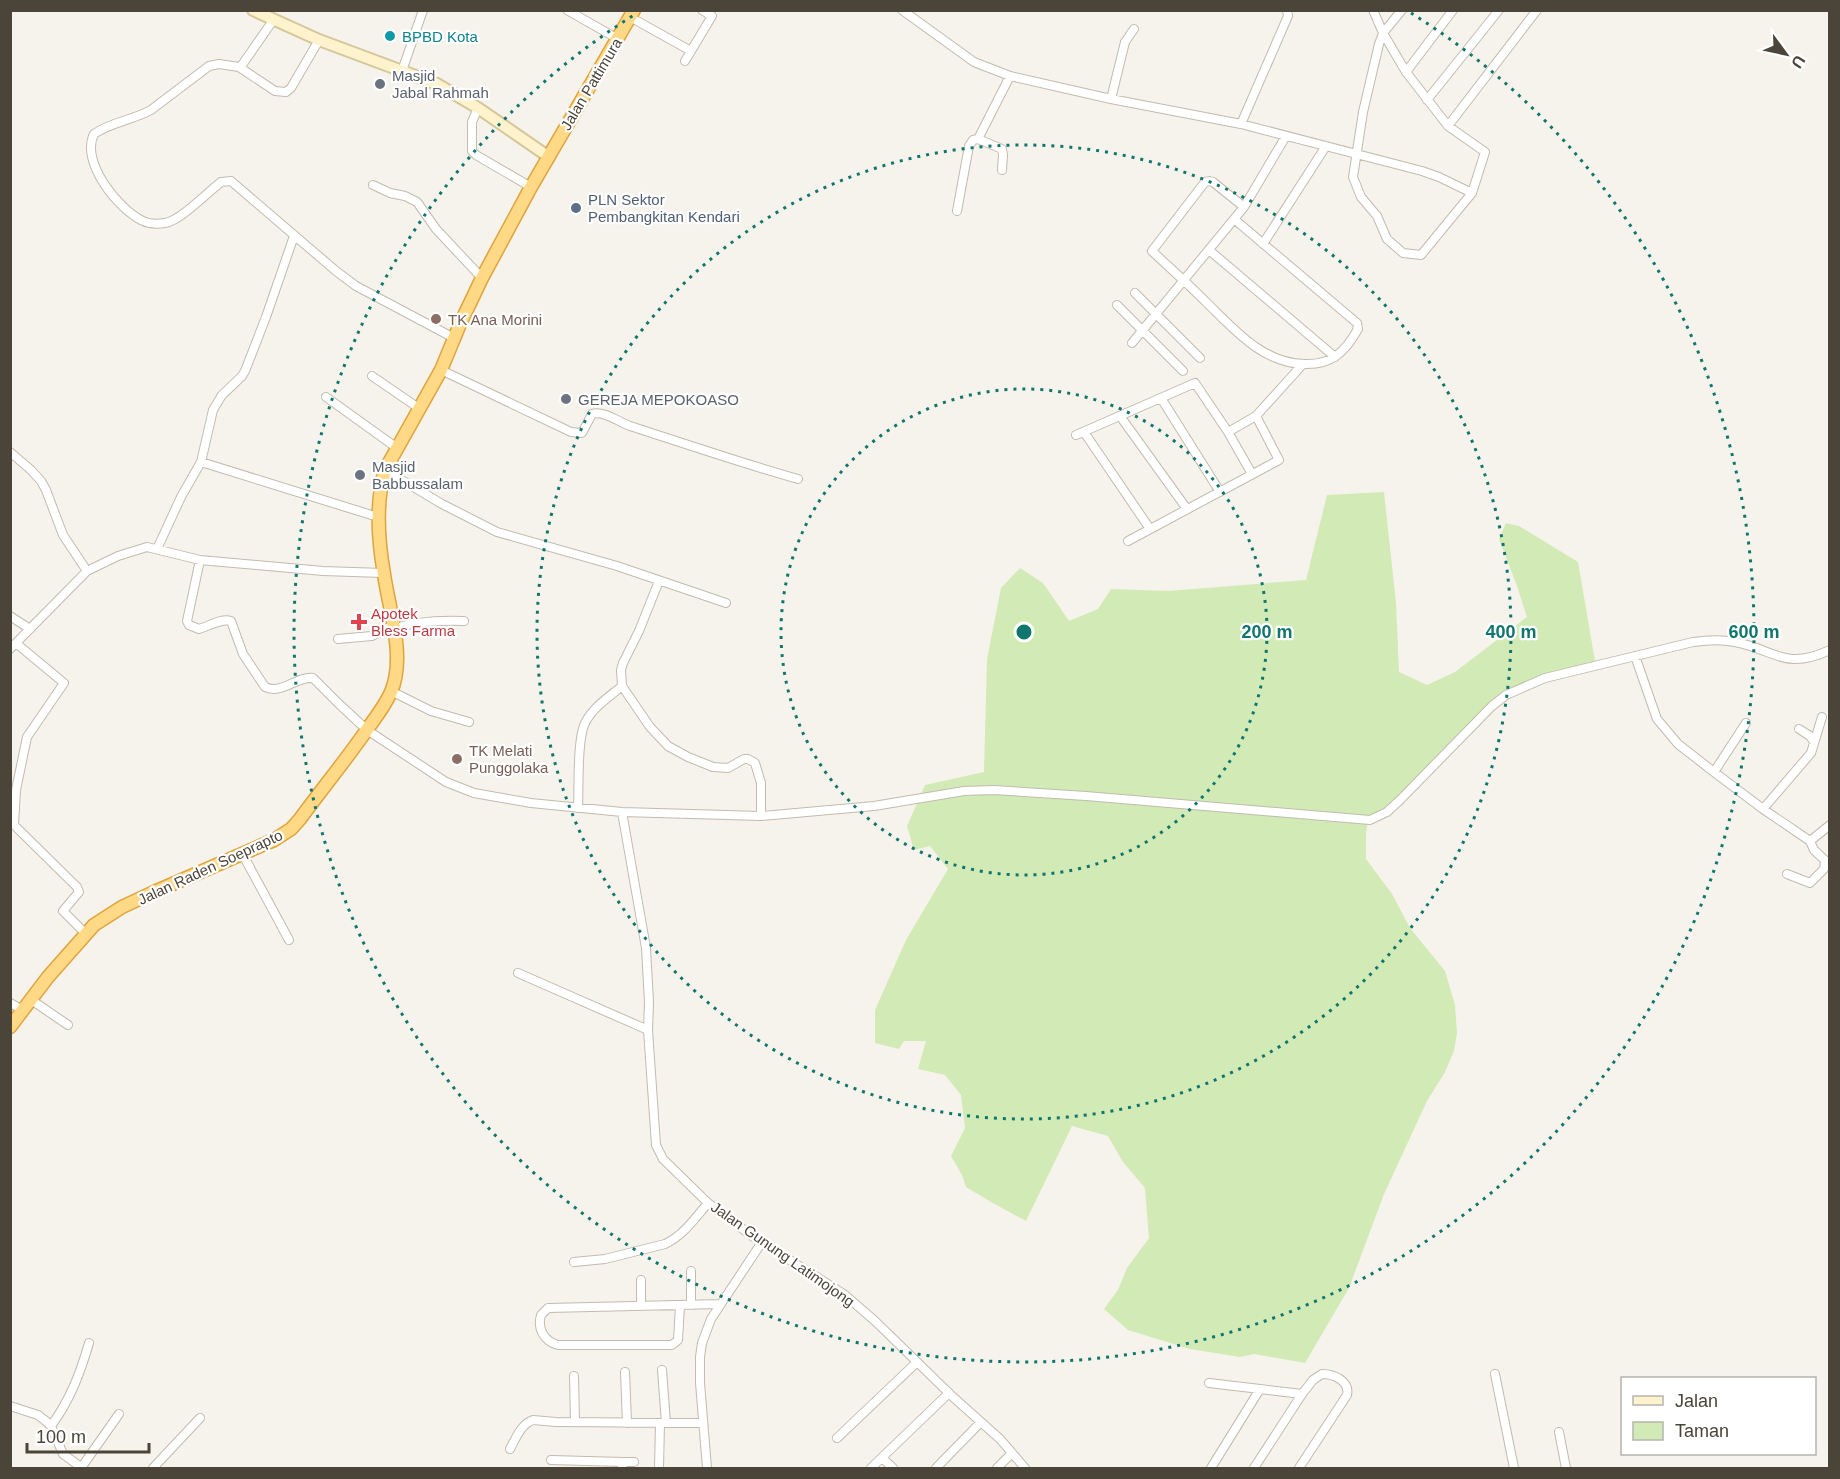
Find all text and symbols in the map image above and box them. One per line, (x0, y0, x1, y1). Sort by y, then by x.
north arrow (1756, 24, 1816, 84)
place label: BPBD Kota (402, 28, 479, 45)
marker: BPBD Kota (383, 29, 397, 43)
street label: Jalan Pattimura (557, 34, 625, 133)
text: U (1788, 52, 1808, 71)
place label: Masjid Jabal Rahmah (392, 67, 489, 101)
marker: Masjid Jabal Rahmah (373, 77, 387, 91)
place label: PLN Sektor Pembangkitan Kendari (588, 191, 740, 225)
marker: PLN Sektor Pembangkitan Kendari (569, 201, 583, 215)
place label: TK Ana Morini (448, 311, 542, 328)
marker: TK Ana Morini (429, 312, 443, 326)
place label: GEREJA MEPOKOASO (578, 391, 739, 408)
marker: GEREJA MEPOKOASO (559, 392, 573, 406)
place label: Masjid Babbussalam (372, 458, 463, 492)
marker: Masjid Babbussalam (353, 468, 367, 482)
place label: Apotek Bless Farma (371, 605, 456, 639)
marker: Apotek Bless Farma (352, 615, 366, 629)
centre of rings (1014, 622, 1034, 642)
text: 200 m (1241, 622, 1293, 642)
text: 400 m (1485, 622, 1537, 642)
text: 600 m (1728, 622, 1780, 642)
place label: TK Melati Punggolaka (469, 742, 549, 776)
marker: TK Melati Punggolaka (450, 752, 464, 766)
street label: Jalan Raden Soeprapto (135, 826, 285, 908)
street label: Jalan Gunung Latimojong (708, 1198, 858, 1310)
legend (1621, 1377, 1816, 1455)
text: Jalan (1675, 1391, 1718, 1411)
scale bar (27, 1416, 148, 1454)
text: Taman (1675, 1421, 1729, 1441)
text: 100 m (36, 1427, 86, 1447)

